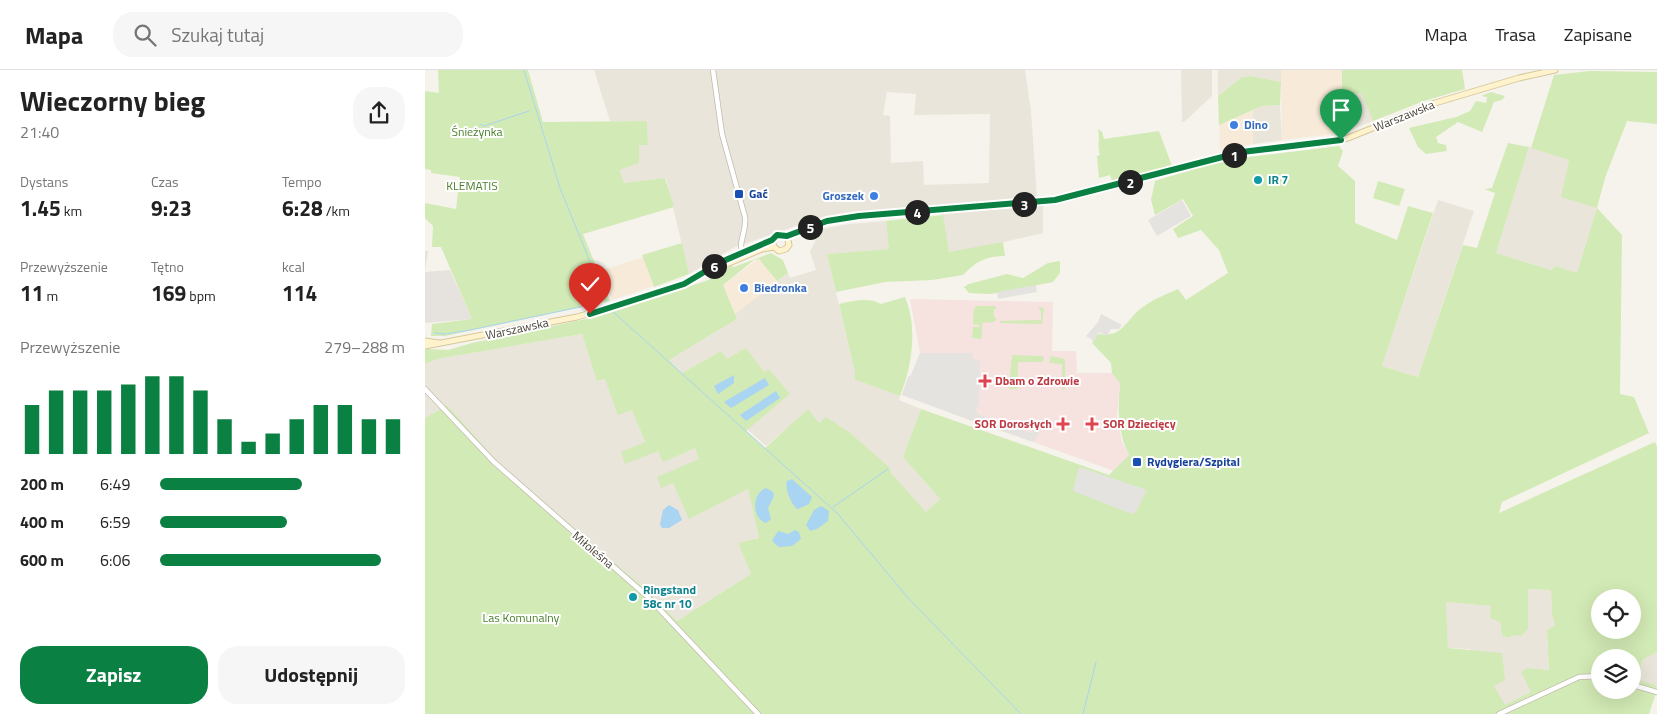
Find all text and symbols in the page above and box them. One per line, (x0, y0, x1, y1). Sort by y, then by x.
search box (113, 12, 463, 57)
text: Mapa (25, 17, 83, 53)
text: Szukaj tutaj (171, 20, 264, 49)
icon: search (131, 21, 159, 49)
text: Mapa (1425, 21, 1467, 48)
text: Trasa (1495, 21, 1536, 48)
text: Zapisane (1564, 21, 1632, 48)
text: Wieczorny bieg (20, 79, 205, 122)
button: share (353, 87, 405, 139)
pin (1320, 89, 1362, 140)
street label: Warszawska (1371, 95, 1437, 136)
icon: arrive (1327, 96, 1355, 124)
place label: Dino (1244, 115, 1268, 134)
marker: Dino (1228, 119, 1240, 131)
text: 21:40 (20, 120, 59, 144)
park label: Śnieżynka (451, 122, 503, 141)
pin: 1 (1221, 142, 1247, 168)
text: 1 (1231, 145, 1238, 166)
pin: 2 (1117, 170, 1143, 194)
place label: IR 7 (1268, 170, 1288, 189)
text: Dystans (20, 171, 68, 192)
text: Czas (151, 171, 179, 192)
text: Tempo (282, 171, 322, 192)
text: 2 (1127, 172, 1134, 193)
marker: IR 7 (1252, 174, 1264, 186)
park label: KLEMATIS (446, 176, 498, 195)
place label: Gać (749, 184, 768, 203)
place label: Groszek (822, 186, 865, 205)
marker: Gać (733, 188, 745, 200)
marker: Groszek (868, 190, 880, 202)
text: 1.45 (20, 192, 61, 224)
text: 9:23 (151, 192, 192, 224)
text: 6:28 (282, 192, 323, 224)
pin: 3 (1011, 192, 1037, 216)
text: 3 (1021, 194, 1028, 215)
text: km (61, 200, 82, 221)
text: /km (323, 200, 350, 221)
pin: 4 (905, 200, 929, 224)
text: 4 (914, 202, 921, 223)
pin: 5 (797, 214, 823, 240)
text: 5 (807, 217, 814, 238)
pin: 6 (701, 254, 727, 278)
text: Przewyższenie (20, 256, 108, 277)
text: Tętno (151, 256, 184, 277)
text: kcal (282, 256, 305, 277)
text: 6 (711, 256, 718, 277)
pin (569, 263, 611, 314)
icon: check (576, 270, 604, 298)
text: 11 (20, 277, 44, 309)
text: 169 (151, 277, 186, 309)
text: 114 (282, 277, 317, 309)
place label: Biedronka (754, 278, 807, 297)
marker: Biedronka (738, 282, 750, 294)
text: m (44, 285, 58, 306)
text: bpm (186, 285, 216, 306)
street label: Warszawska (484, 313, 550, 344)
text: Przewyższenie (20, 335, 120, 359)
text: 279–288 m (324, 335, 405, 359)
place label: Dbam o Zdrowie (995, 371, 1079, 390)
marker: Dbam o Zdrowie (979, 375, 991, 387)
place label: SOR Dorosłych (975, 414, 1052, 433)
place label: SOR Dziecięcy (1103, 414, 1176, 433)
marker: SOR Dorosłych (1056, 417, 1070, 431)
marker: SOR Dziecięcy (1085, 417, 1099, 431)
place label: Rydygiera/Szpital (1147, 452, 1240, 471)
marker: Rydygiera/Szpital (1131, 456, 1143, 468)
text: 200 m (20, 472, 64, 496)
text: 6:49 (100, 472, 130, 496)
text: 400 m (20, 510, 64, 534)
text: 6:59 (100, 510, 130, 534)
street label: Miłoleśna (568, 526, 618, 573)
text: 600 m (20, 548, 64, 572)
text: 6:06 (100, 548, 130, 572)
place label: Ringstand 58c nr 10 (643, 580, 696, 613)
map controls (1591, 589, 1641, 699)
button: locate (1591, 589, 1641, 639)
marker: Ringstand 58c nr 10 (627, 591, 639, 603)
park label: Las Komunalny (483, 608, 560, 627)
button: Zapisz (20, 646, 208, 704)
button: Udostępnij (218, 646, 405, 704)
button: layers (1591, 649, 1641, 699)

